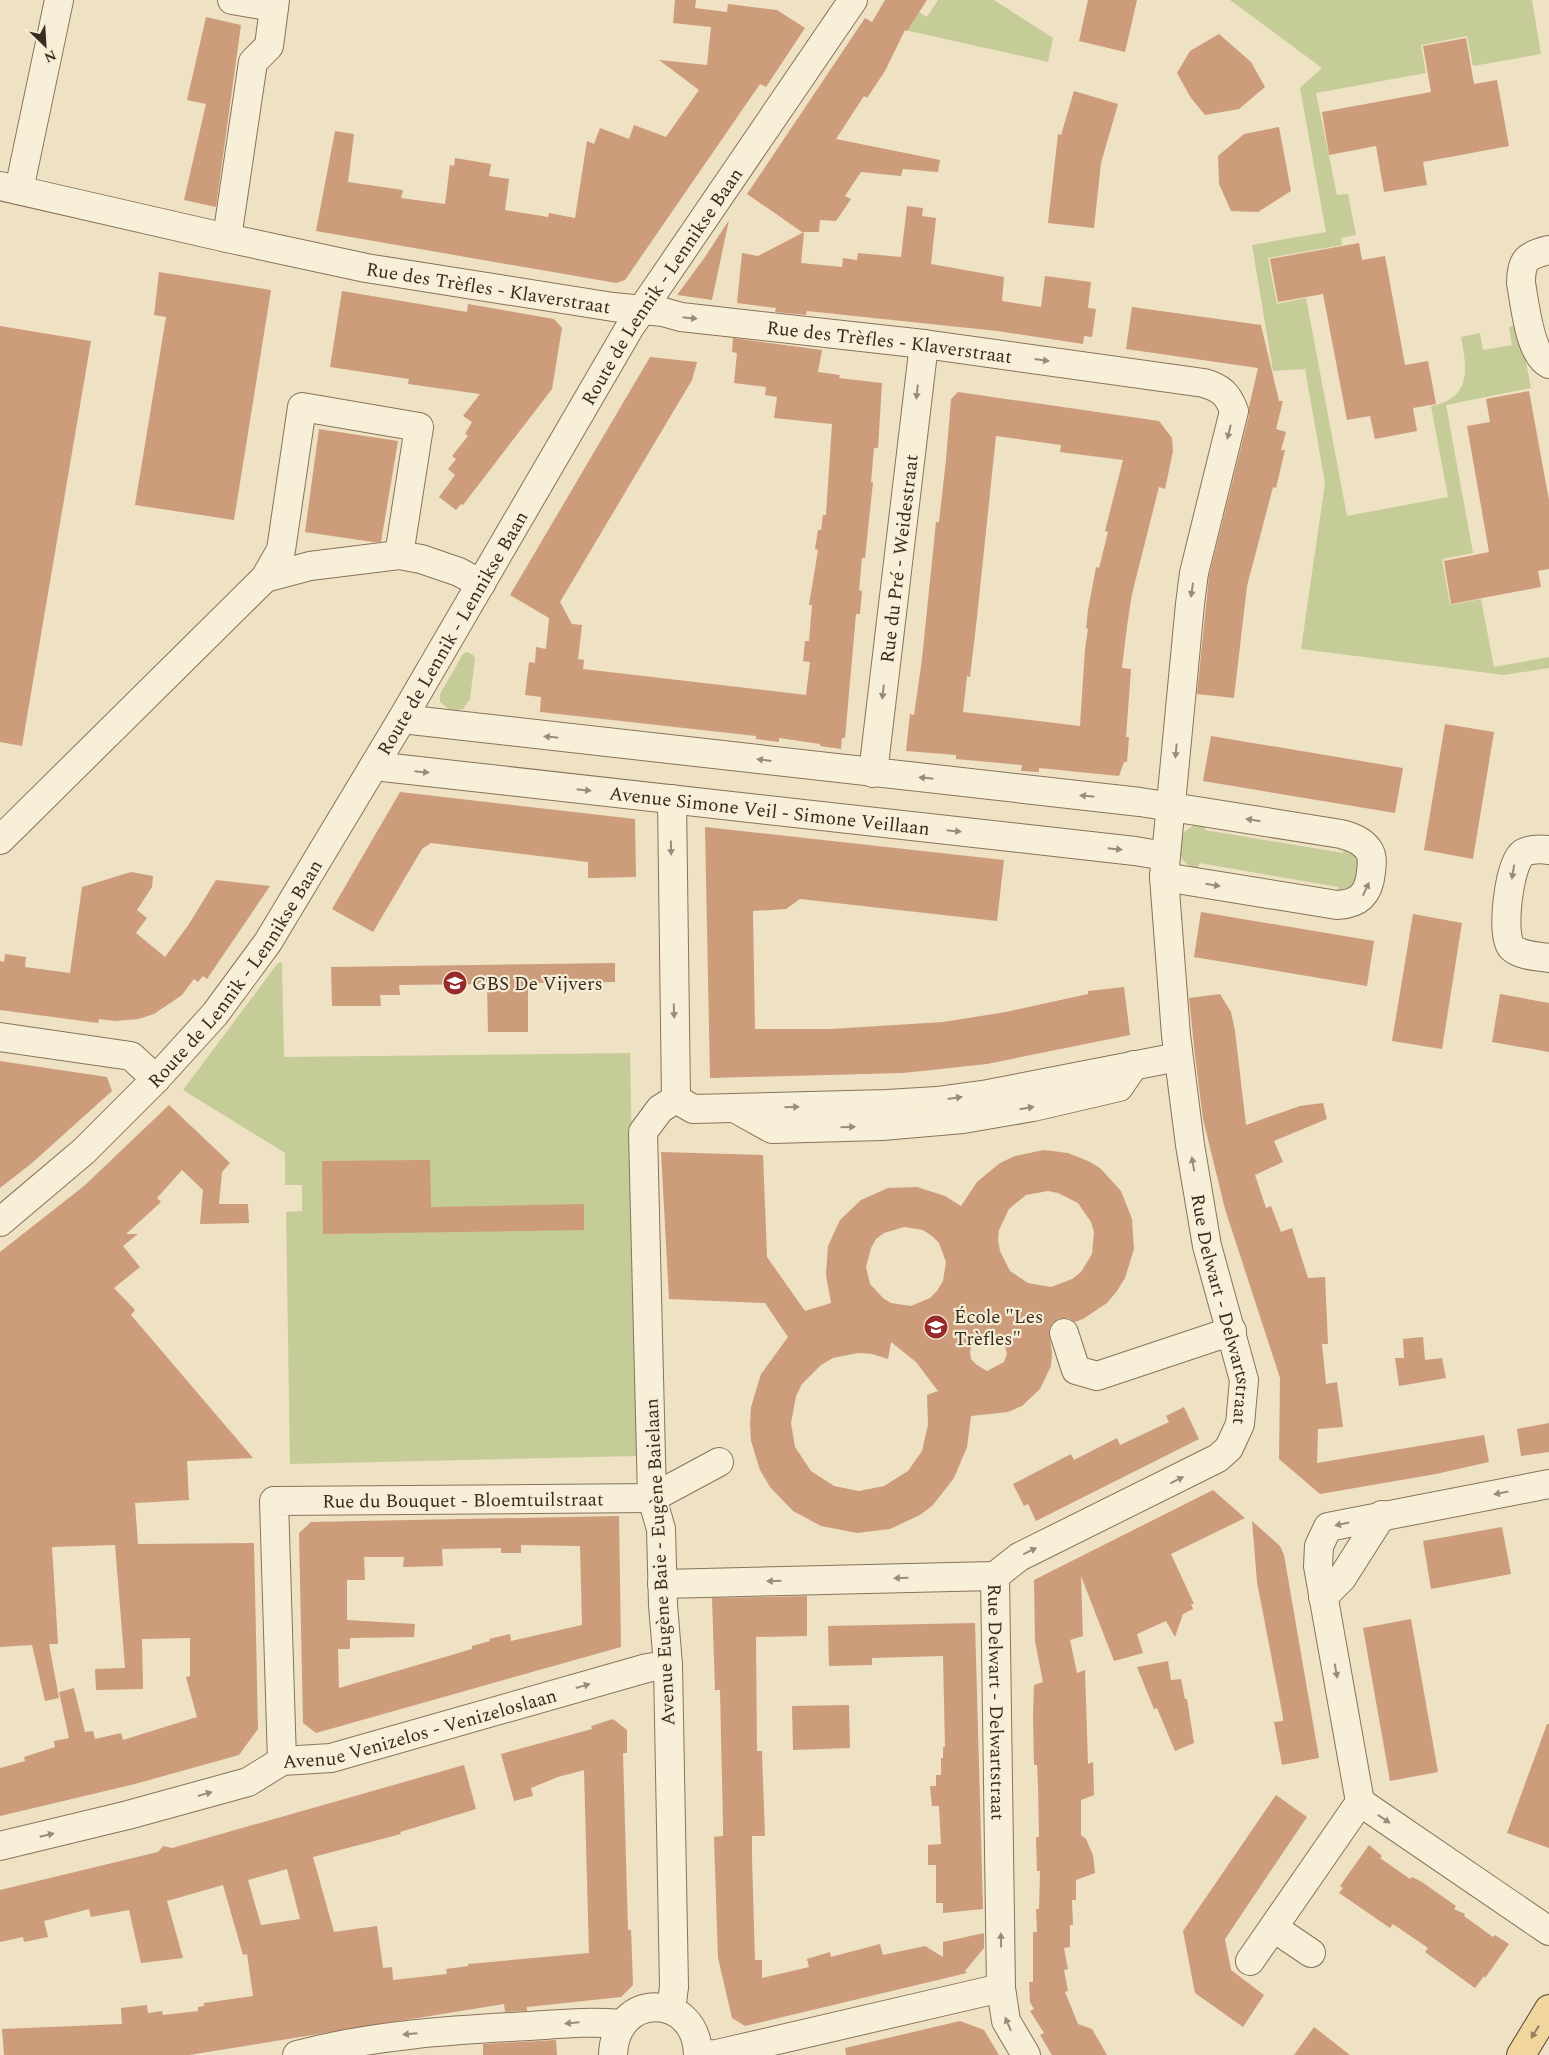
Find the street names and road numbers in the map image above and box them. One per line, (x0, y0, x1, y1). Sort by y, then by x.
street label: Route de Lennik - Lennikse Baan (574, 162, 751, 411)
street label: Rue des Trèfles - Klaverstraat (364, 255, 613, 322)
street label: Rue des Trèfles - Klaverstraat (765, 314, 1014, 372)
street label: Rue du Pré - Weidestraat (873, 453, 927, 665)
street label: Route de Lennik - Lennikse Baan (370, 506, 536, 761)
street label: Avenue Simone Veil - Simone Veillaan (607, 779, 931, 844)
street label: Route de Lennik - Lennikse Baan (142, 854, 330, 1096)
street label: Rue Delwart - Delwartstraat (1182, 1192, 1257, 1426)
street label: Avenue Eugène Baie - Eugène Baielaan (637, 1397, 684, 1726)
street label: Rue du Bouquet - Bloemtuilstraat (322, 1485, 604, 1517)
street label: Rue Delwart - Delwartstraat (979, 1584, 1012, 1821)
street label: Avenue Venizelos - Venizeloslaan (282, 1681, 560, 1777)

